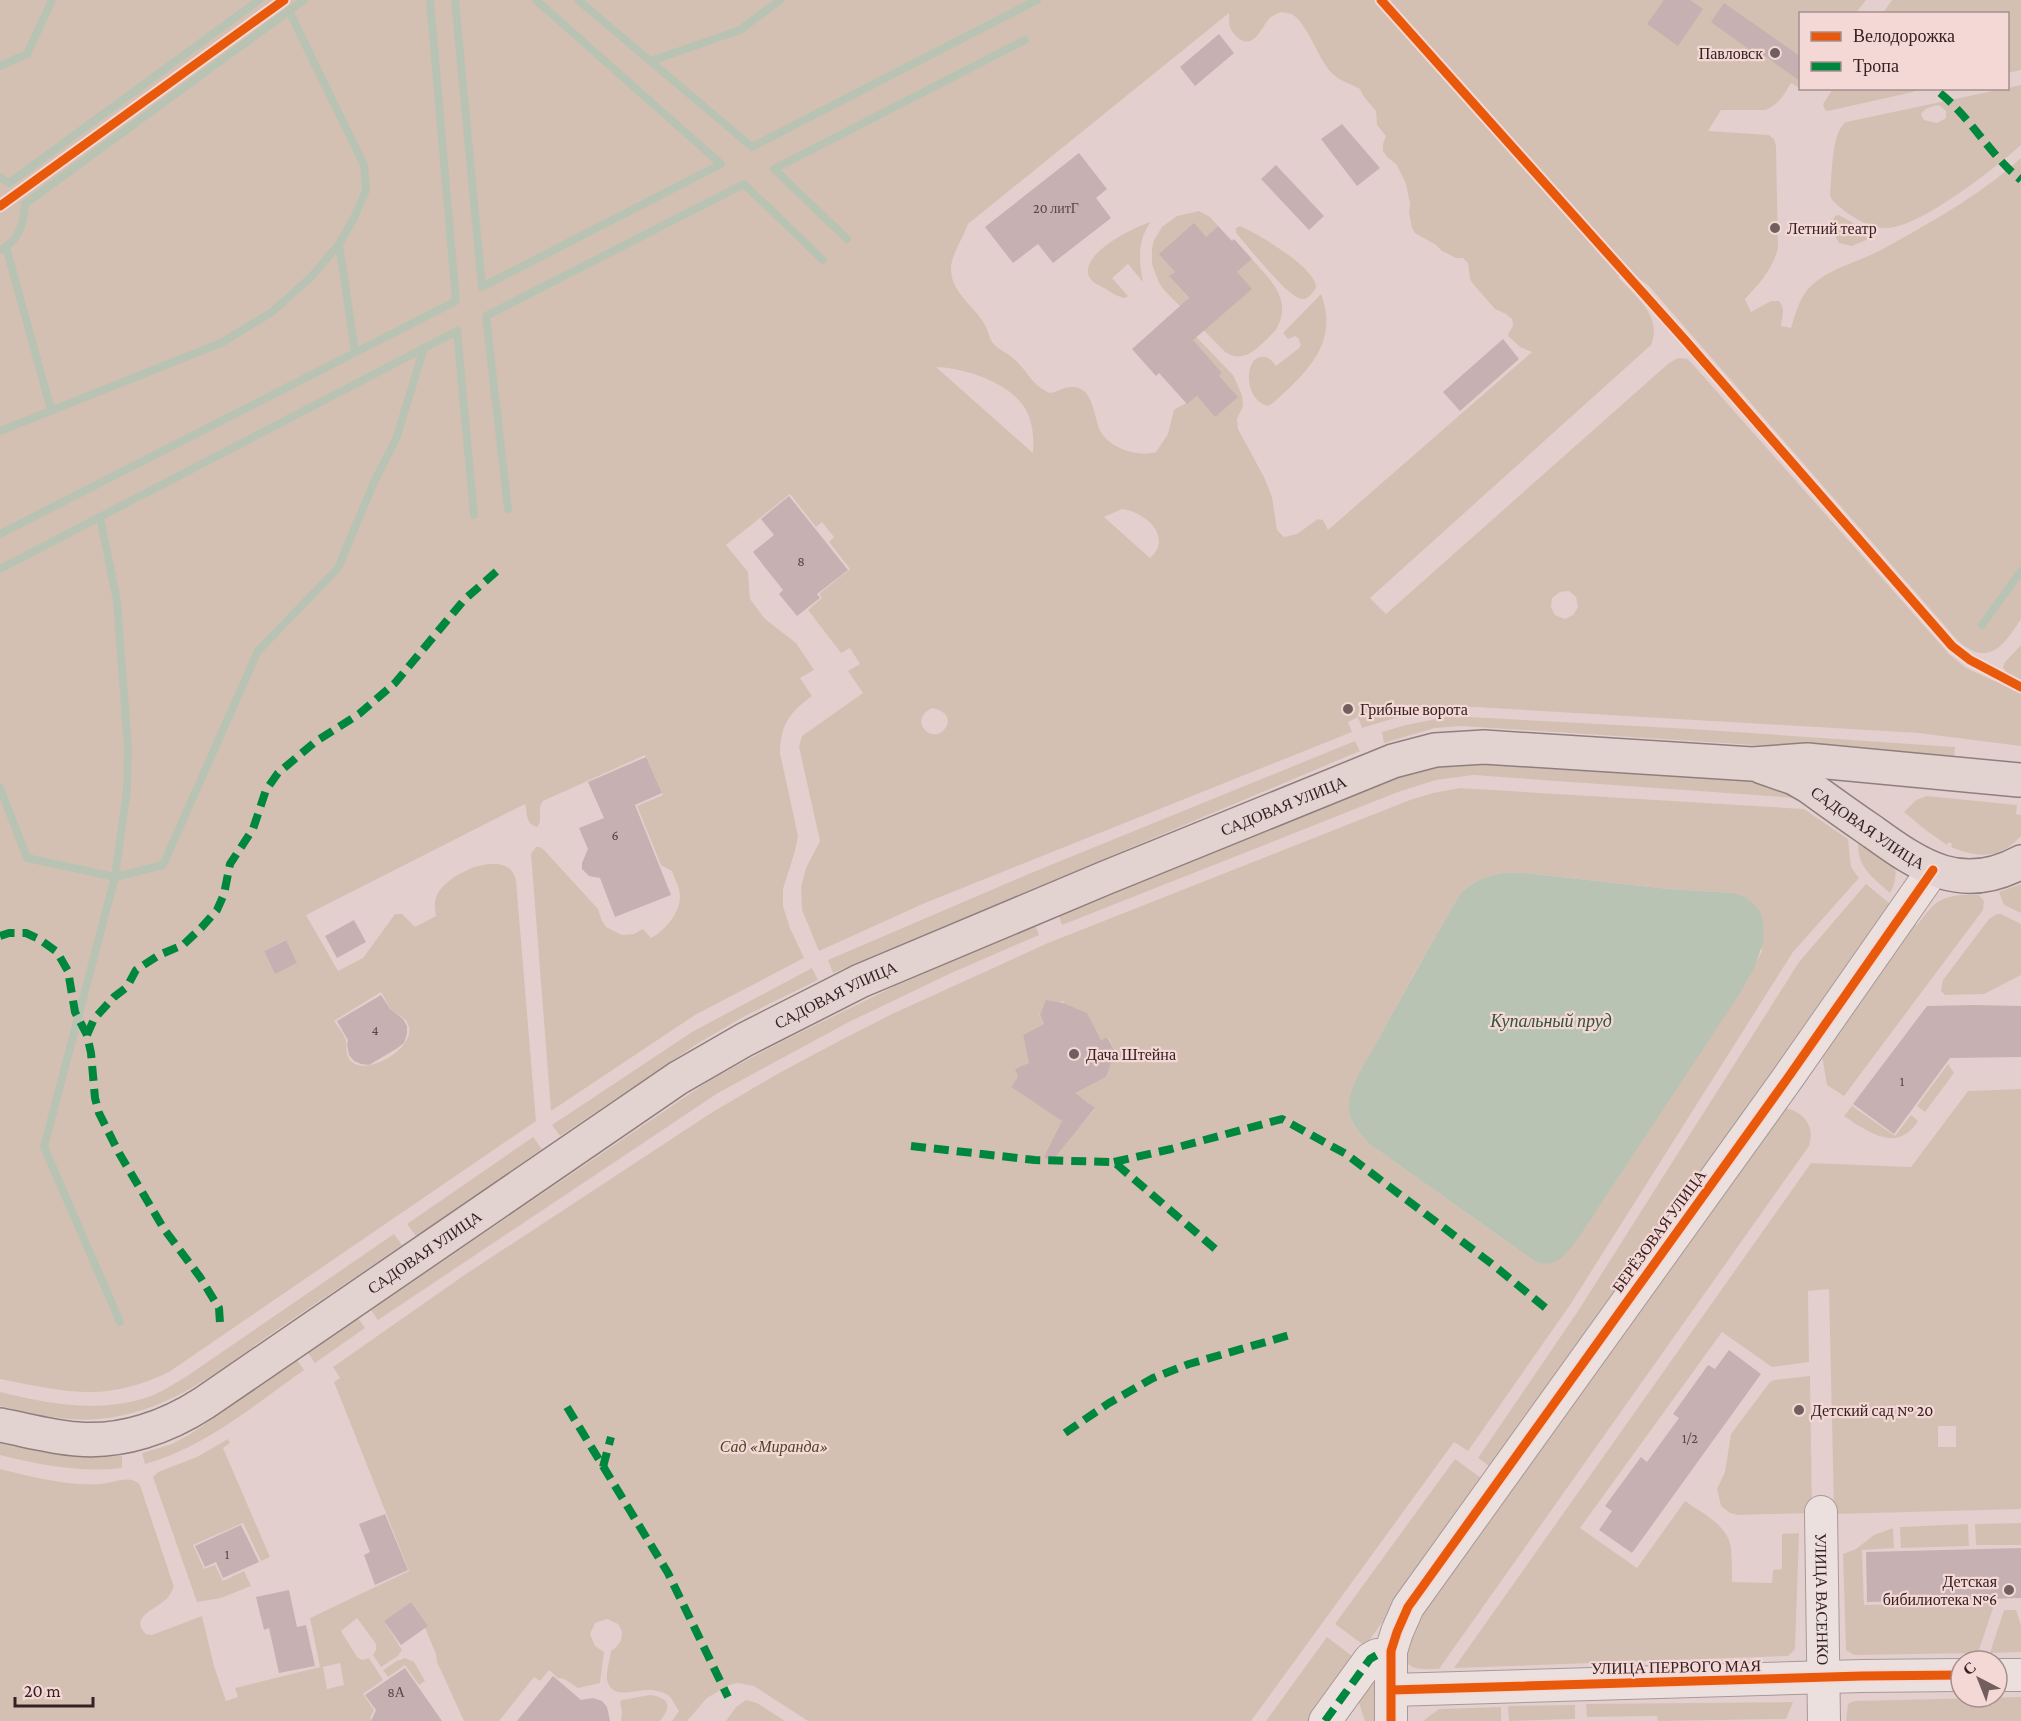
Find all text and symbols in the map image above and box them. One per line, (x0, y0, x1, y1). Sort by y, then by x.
legend (1799, 12, 2009, 90)
text: Велодорожка (1853, 26, 1955, 46)
place label: Павловск (1699, 45, 1763, 62)
marker: Павловск (1768, 46, 1782, 60)
text: Тропа (1853, 56, 1899, 76)
house number: 20 литГ (1033, 200, 1079, 216)
place label: Летний театр (1787, 220, 1877, 238)
marker: Летний театр (1768, 221, 1782, 235)
house number: 8 (797, 553, 805, 569)
place label: Грибные ворота (1360, 701, 1468, 719)
marker: Грибные ворота (1341, 702, 1355, 716)
street label: САДОВАЯ УЛИЦА (1218, 772, 1349, 839)
street label: САДОВАЯ УЛИЦА (1808, 783, 1928, 872)
house number: 6 (611, 827, 619, 843)
street label: САДОВАЯ УЛИЦА (772, 958, 900, 1031)
water label: Купальный пруд (1489, 1011, 1612, 1031)
house number: 4 (371, 1022, 379, 1038)
place label: Дача Штейна (1086, 1046, 1176, 1064)
marker: Дача Штейна (1067, 1047, 1081, 1061)
house number: 1 (1900, 1073, 1905, 1089)
street label: БЕРЁЗОВАЯ УЛИЦА (1609, 1166, 1710, 1296)
street label: САДОВАЯ УЛИЦА (364, 1207, 485, 1297)
place label: Детский сад № 20 (1811, 1402, 1933, 1420)
marker: Детский сад № 20 (1792, 1403, 1806, 1417)
house number: 1/2 (1682, 1430, 1698, 1446)
park label: Сад «Миранда» (720, 1438, 828, 1456)
street label: УЛИЦА ВАСЕНКО (1812, 1533, 1832, 1665)
house number: 1 (225, 1546, 230, 1562)
place label: Детская бибилиотека №6 (1883, 1573, 1998, 1608)
marker: Детская бибилиотека №6 (2002, 1583, 2016, 1597)
north arrow (1949, 1649, 2009, 1709)
street label: УЛИЦА ПЕРВОГО МАЯ (1591, 1657, 1762, 1678)
text: С (1959, 1658, 1979, 1678)
scale bar (15, 1670, 93, 1708)
text: 20 m (24, 1681, 61, 1701)
house number: 8А (387, 1684, 406, 1700)

